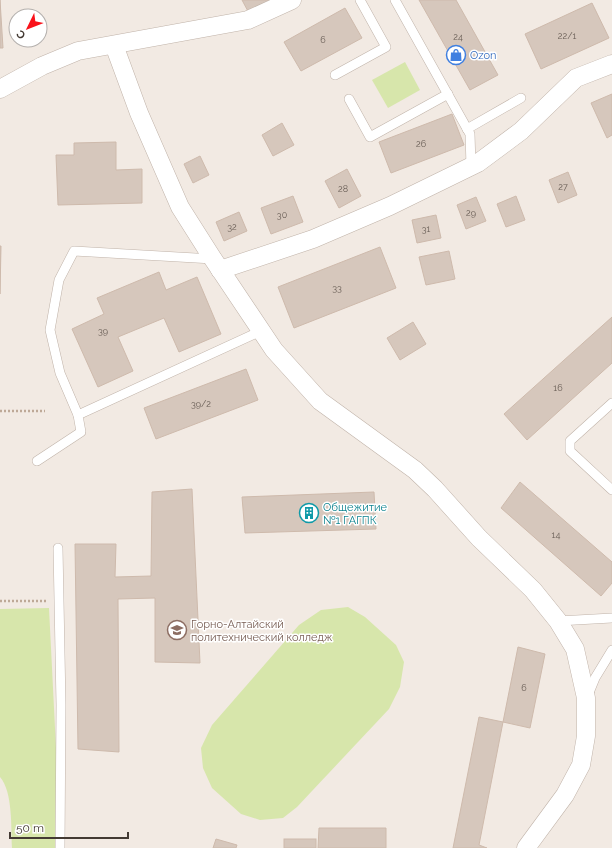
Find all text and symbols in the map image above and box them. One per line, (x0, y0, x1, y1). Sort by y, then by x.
north arrow (8, 8, 48, 48)
text: С (13, 27, 28, 42)
house number: 22/1 (558, 31, 576, 41)
house number: 24 (453, 32, 463, 42)
house number: 6 (320, 35, 326, 45)
shop icon: Ozon (445, 44, 467, 66)
place label: Ozon (470, 49, 497, 62)
house number: 26 (416, 139, 427, 149)
house number: 27 (558, 182, 568, 192)
house number: 28 (338, 184, 348, 194)
house number: 29 (466, 208, 476, 218)
house number: 30 (277, 210, 288, 220)
house number: 32 (227, 222, 237, 232)
house number: 31 (422, 224, 430, 234)
house number: 33 (332, 283, 342, 293)
house number: 39 (98, 326, 108, 336)
house number: 16 (553, 383, 563, 393)
house number: 39/2 (191, 399, 211, 409)
place label: Общежитие №1 ГАГПК (323, 501, 387, 527)
building icon: Общежитие №1 ГАГПК (298, 502, 320, 524)
house number: 14 (552, 530, 560, 540)
place label: Горно-Алтайский политехнический колледж (191, 618, 333, 644)
school or university icon: Горно-Алтайский политехнический колледж (166, 619, 188, 641)
house number: 6 (521, 683, 527, 693)
scale bar (10, 814, 128, 840)
text: 50 m (16, 821, 44, 835)

